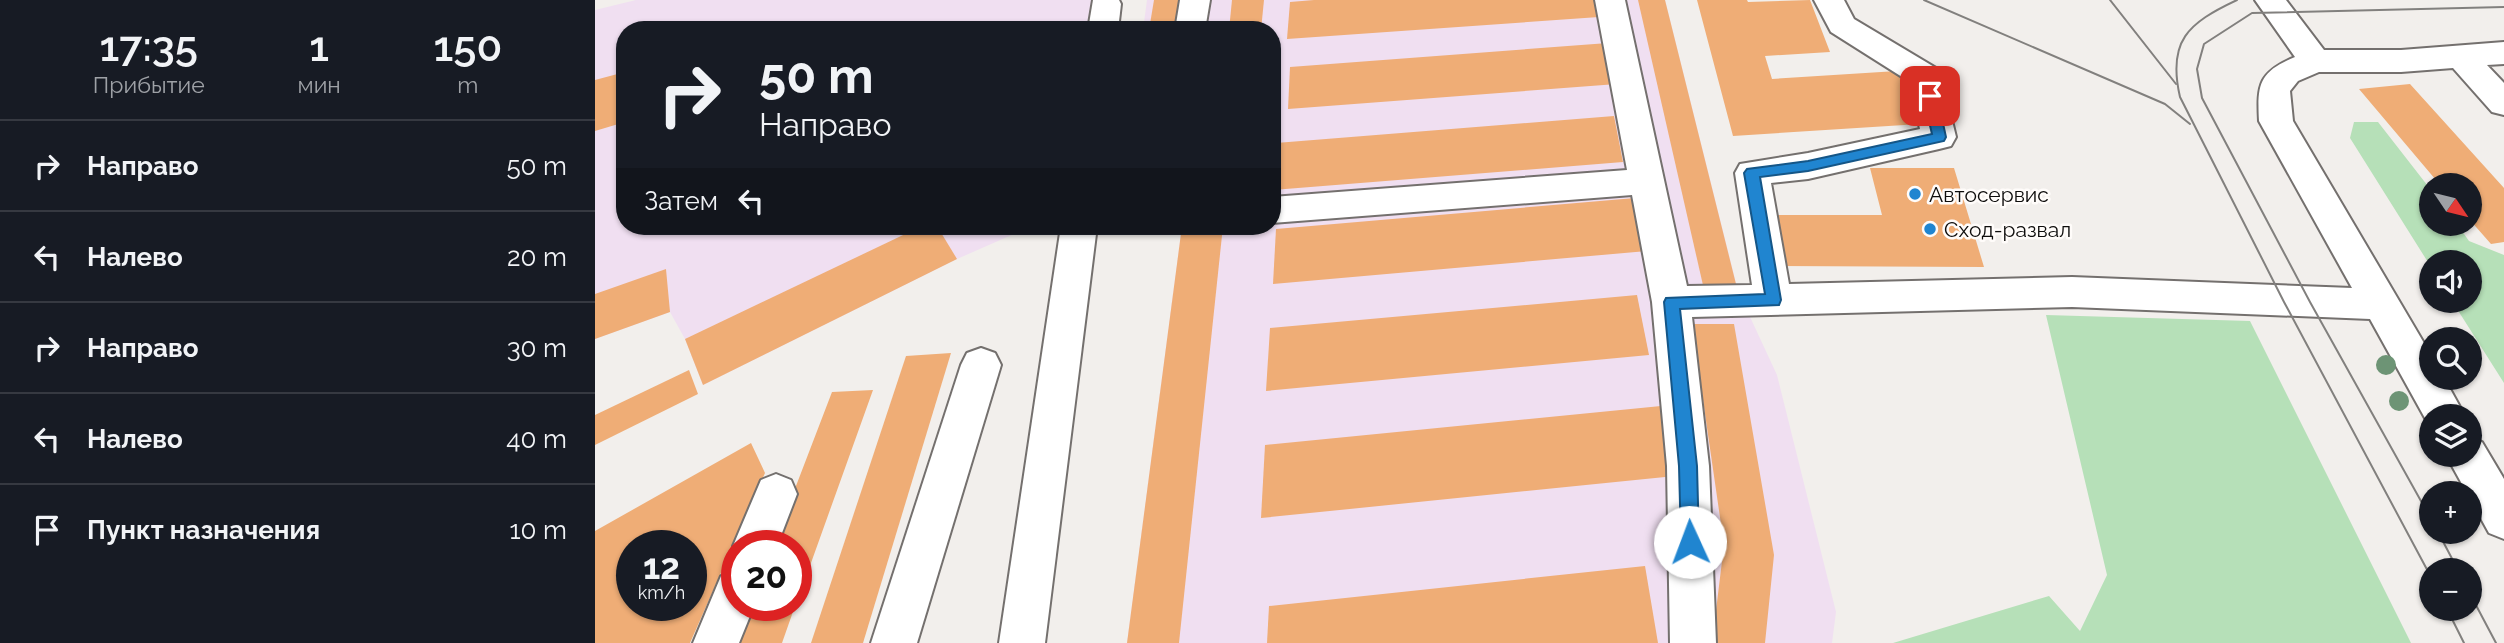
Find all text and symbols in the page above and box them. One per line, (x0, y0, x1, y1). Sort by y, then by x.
text: 17:35 (100, 22, 198, 71)
text: 1 (309, 22, 329, 71)
text: 150 (434, 22, 502, 71)
text: 50 m (759, 47, 874, 104)
icon: right (644, 49, 735, 140)
pin (1900, 66, 1960, 126)
text: Прибытие (93, 71, 205, 98)
text: мин (298, 71, 341, 98)
text: m (457, 71, 478, 98)
icon: arrive (1911, 77, 1949, 115)
text: Направо (759, 106, 891, 143)
icon: right (28, 147, 66, 185)
text: Направо (87, 151, 198, 181)
text: 50 m (506, 151, 567, 181)
north arrow (2419, 173, 2481, 236)
map controls (2419, 173, 2482, 621)
icon: left (732, 182, 770, 220)
place label: Автосервис (1929, 182, 2049, 207)
text: Затем (644, 186, 718, 216)
marker: Автосервис (1907, 186, 1923, 202)
place label: Сход-развал (1944, 217, 2071, 242)
marker: Сход-развал (1922, 221, 1938, 237)
icon: left (28, 238, 66, 276)
text: Налево (87, 242, 183, 272)
text: 20 m (507, 242, 567, 272)
button: sound (2419, 250, 2482, 313)
button: search (2419, 327, 2482, 390)
icon: right (28, 329, 66, 367)
text: Направо (87, 333, 198, 363)
text: 30 m (507, 333, 567, 363)
button: layers (2419, 404, 2482, 467)
icon: left (28, 420, 66, 458)
text: Налево (87, 424, 183, 454)
text: 40 m (506, 424, 567, 454)
button: + (2419, 481, 2482, 544)
position arrow (1653, 505, 1727, 579)
icon: arrive (28, 511, 66, 549)
text: Пункт назначения (87, 515, 320, 545)
text: 10 m (509, 515, 567, 545)
speed limit sign: 20 (721, 530, 812, 621)
text: 12 (643, 546, 680, 587)
button: − (2419, 558, 2482, 621)
text: km/h (638, 582, 685, 603)

